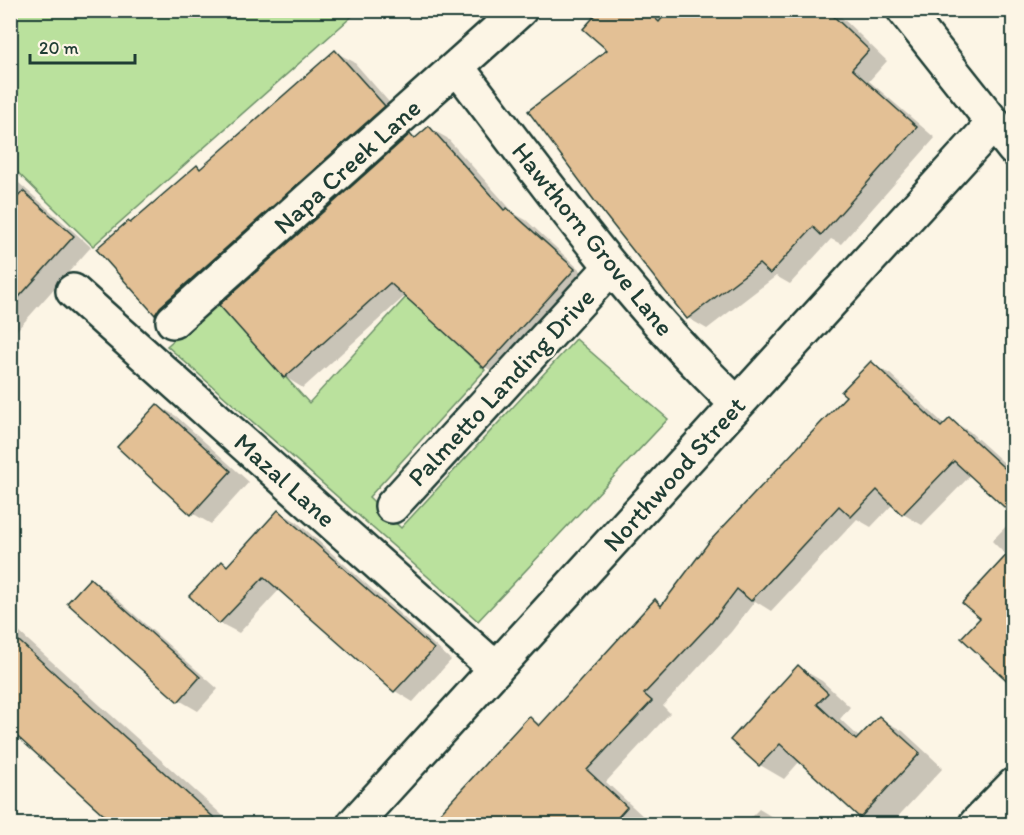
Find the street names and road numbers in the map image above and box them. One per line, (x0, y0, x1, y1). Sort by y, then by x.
street label: Napa Creek Lane (267, 91, 427, 241)
street label: Hawthorn Grove Lane (505, 136, 681, 342)
street label: Palmetto Landing Drive (401, 281, 601, 493)
street label: Northwood Street (596, 390, 752, 558)
street label: Mazal Lane (228, 426, 342, 534)

